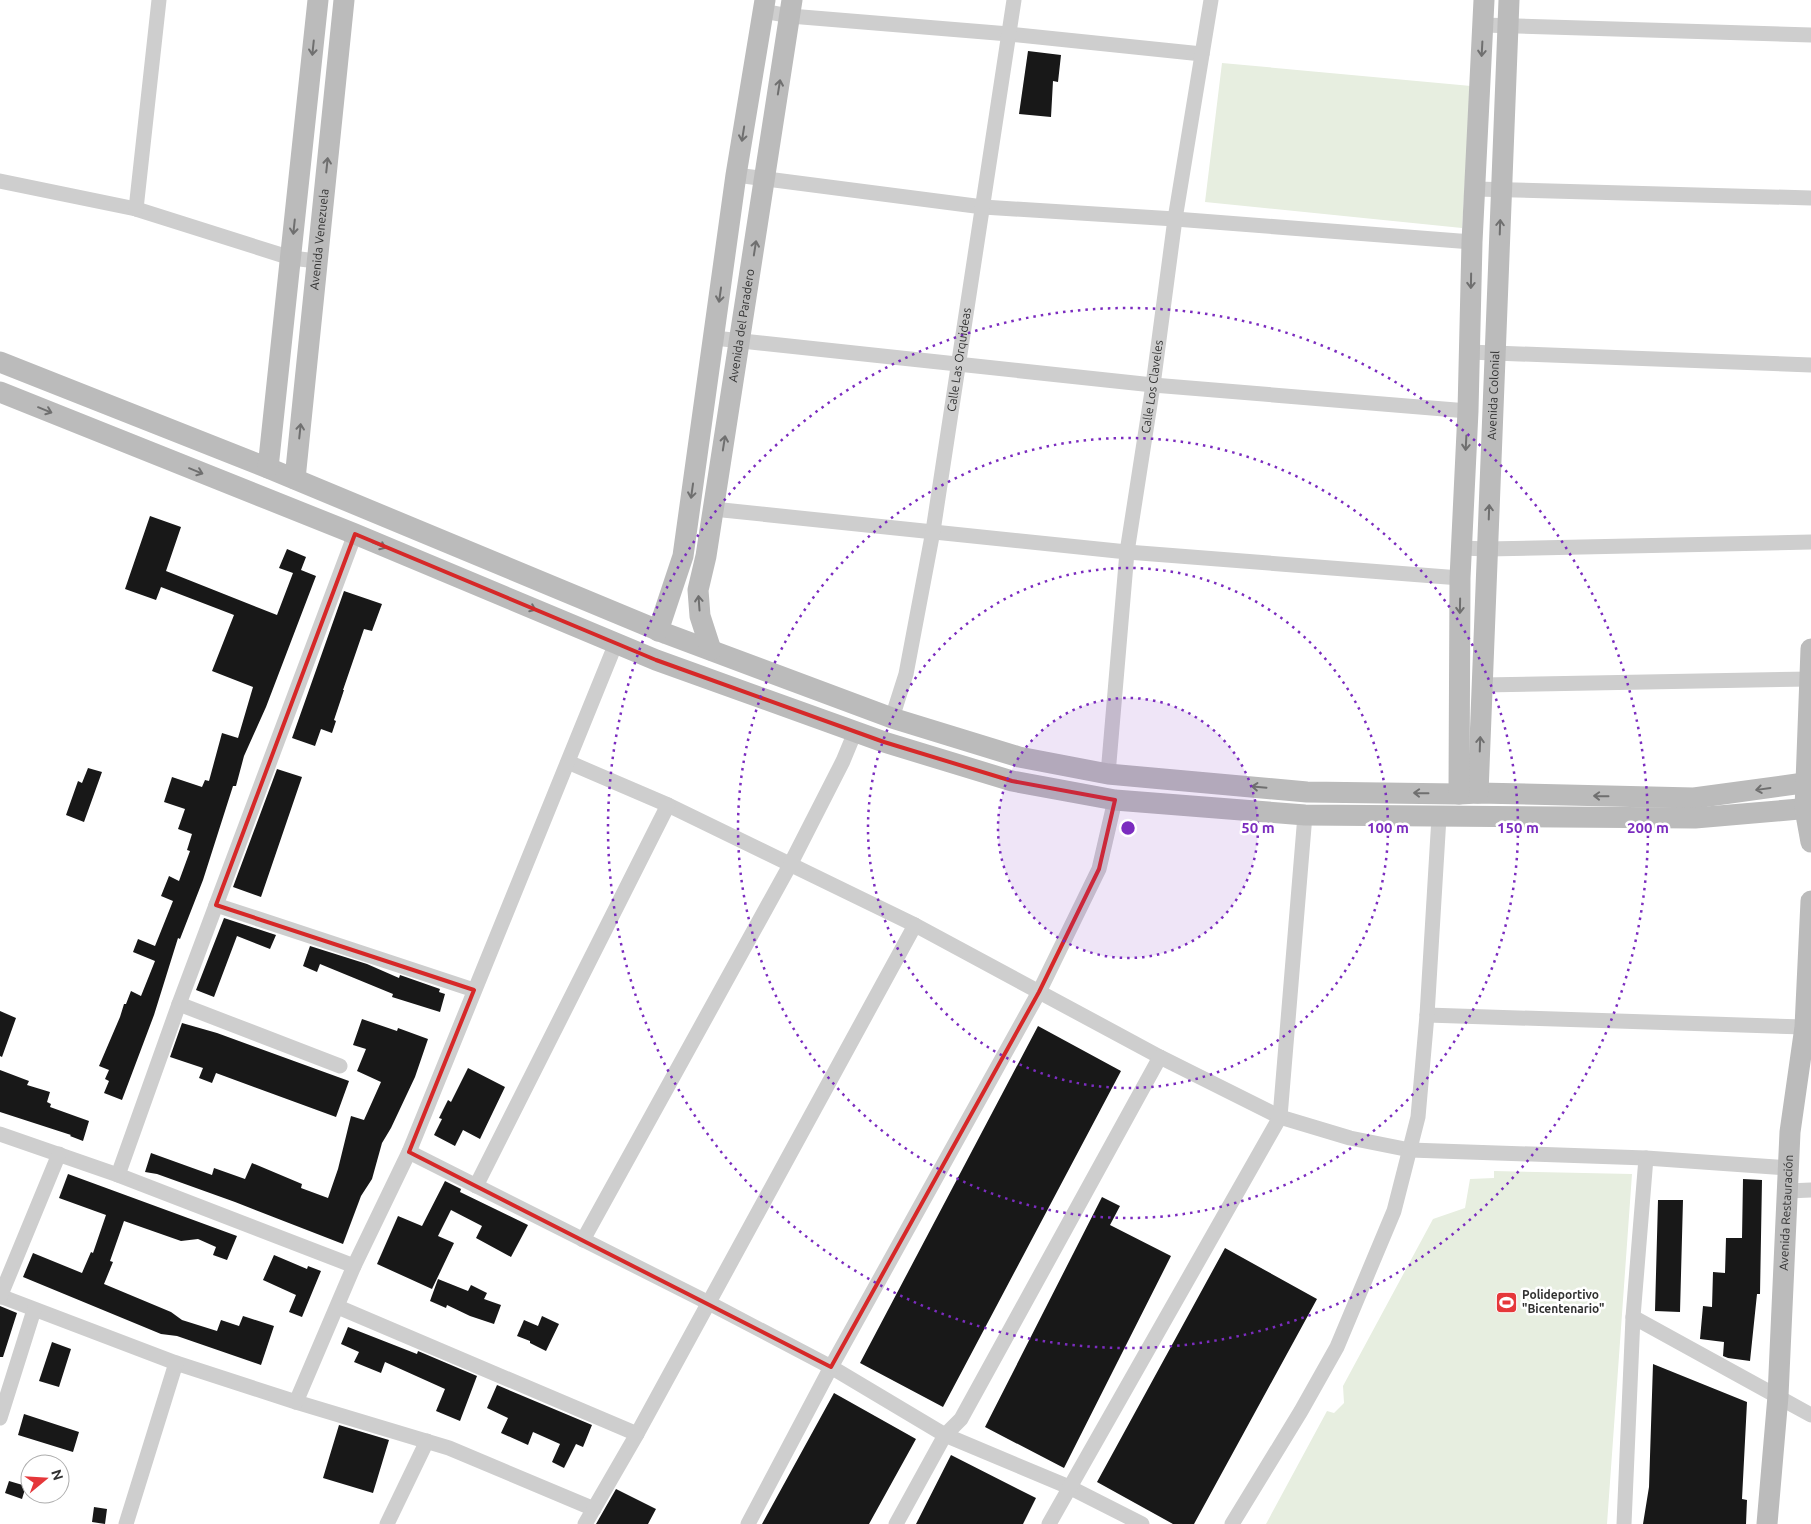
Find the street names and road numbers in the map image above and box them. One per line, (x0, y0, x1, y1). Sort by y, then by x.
street label: Avenida Venezuela (307, 188, 331, 290)
street label: Avenida del Paradero (726, 268, 756, 383)
street label: Calle Las Orquideas (944, 307, 973, 413)
street label: Calle Los Claveles (1139, 339, 1165, 434)
street label: Avenida Colonial (1485, 350, 1501, 440)
street label: Avenida Restauración (1777, 1154, 1795, 1271)

